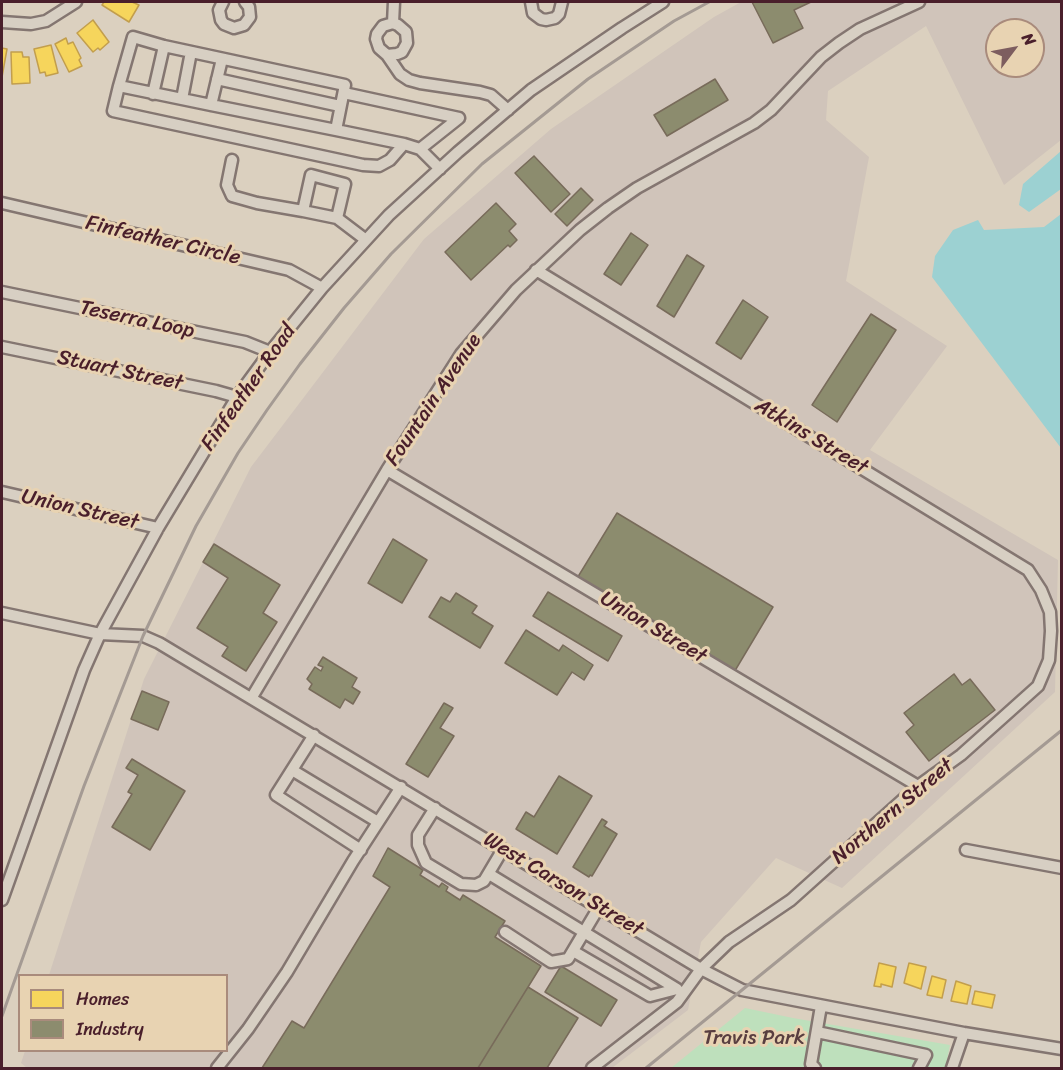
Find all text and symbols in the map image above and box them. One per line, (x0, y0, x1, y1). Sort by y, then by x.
north arrow (985, 18, 1045, 78)
text: N (1014, 27, 1044, 52)
street label: Finfeather Circle (83, 211, 243, 271)
street label: Teserra Loop (77, 296, 197, 344)
street label: Finfeather Road (196, 320, 302, 456)
street label: Fountain Avenue (380, 329, 488, 471)
street label: Stuart Street (55, 345, 185, 397)
street label: Atkins Street (750, 393, 872, 481)
street label: Union Street (19, 484, 141, 536)
street label: Union Street (595, 586, 711, 670)
street label: Northern Street (827, 754, 959, 870)
street label: West Carson Street (479, 827, 647, 943)
legend (18, 974, 228, 1052)
text: Homes (76, 983, 129, 1015)
text: Industry (76, 1013, 144, 1045)
park label: Travis Park (703, 1026, 805, 1052)

